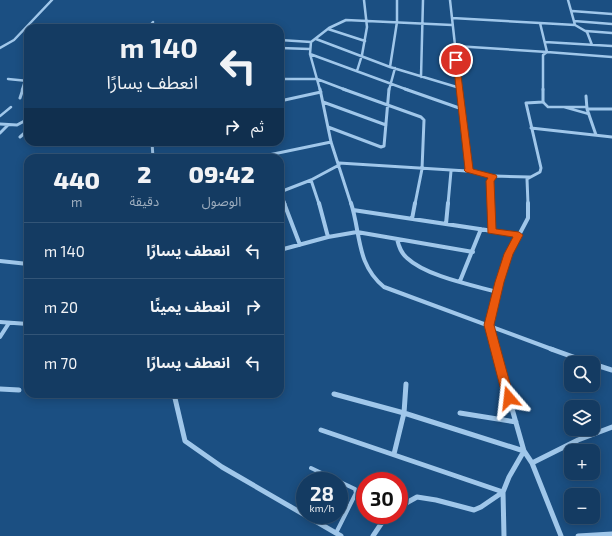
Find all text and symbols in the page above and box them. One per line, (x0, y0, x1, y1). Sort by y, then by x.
text: 140 m (120, 30, 198, 64)
icon: left (212, 40, 264, 92)
pin (439, 43, 473, 77)
icon: arrive (445, 49, 467, 71)
text: انعطف يسارًا (107, 71, 198, 93)
icon: right (221, 116, 243, 138)
text: ثم (251, 117, 264, 135)
text: 2 (137, 159, 151, 188)
text: 09:42 (189, 159, 255, 188)
text: 440 (53, 165, 100, 194)
text: دقيقة (129, 193, 159, 209)
text: الوصول (202, 193, 241, 209)
text: m (71, 194, 82, 210)
icon: left (242, 240, 264, 262)
text: انعطف يسارًا (146, 241, 230, 259)
text: 140 m (44, 242, 85, 260)
icon: right (242, 296, 264, 318)
text: انعطف يمينًا (150, 297, 230, 315)
text: 20 m (44, 298, 78, 316)
icon: left (242, 352, 264, 374)
text: انعطف يسارًا (146, 353, 230, 371)
text: 70 m (44, 354, 77, 372)
map controls (564, 356, 600, 524)
button: search (564, 356, 600, 392)
position arrow (488, 377, 530, 419)
button: layers (564, 400, 600, 436)
button: + (564, 444, 600, 480)
speed limit sign: 30 (356, 472, 408, 524)
text: 28 (310, 481, 334, 505)
button: − (564, 488, 600, 524)
text: km/h (310, 502, 334, 514)

